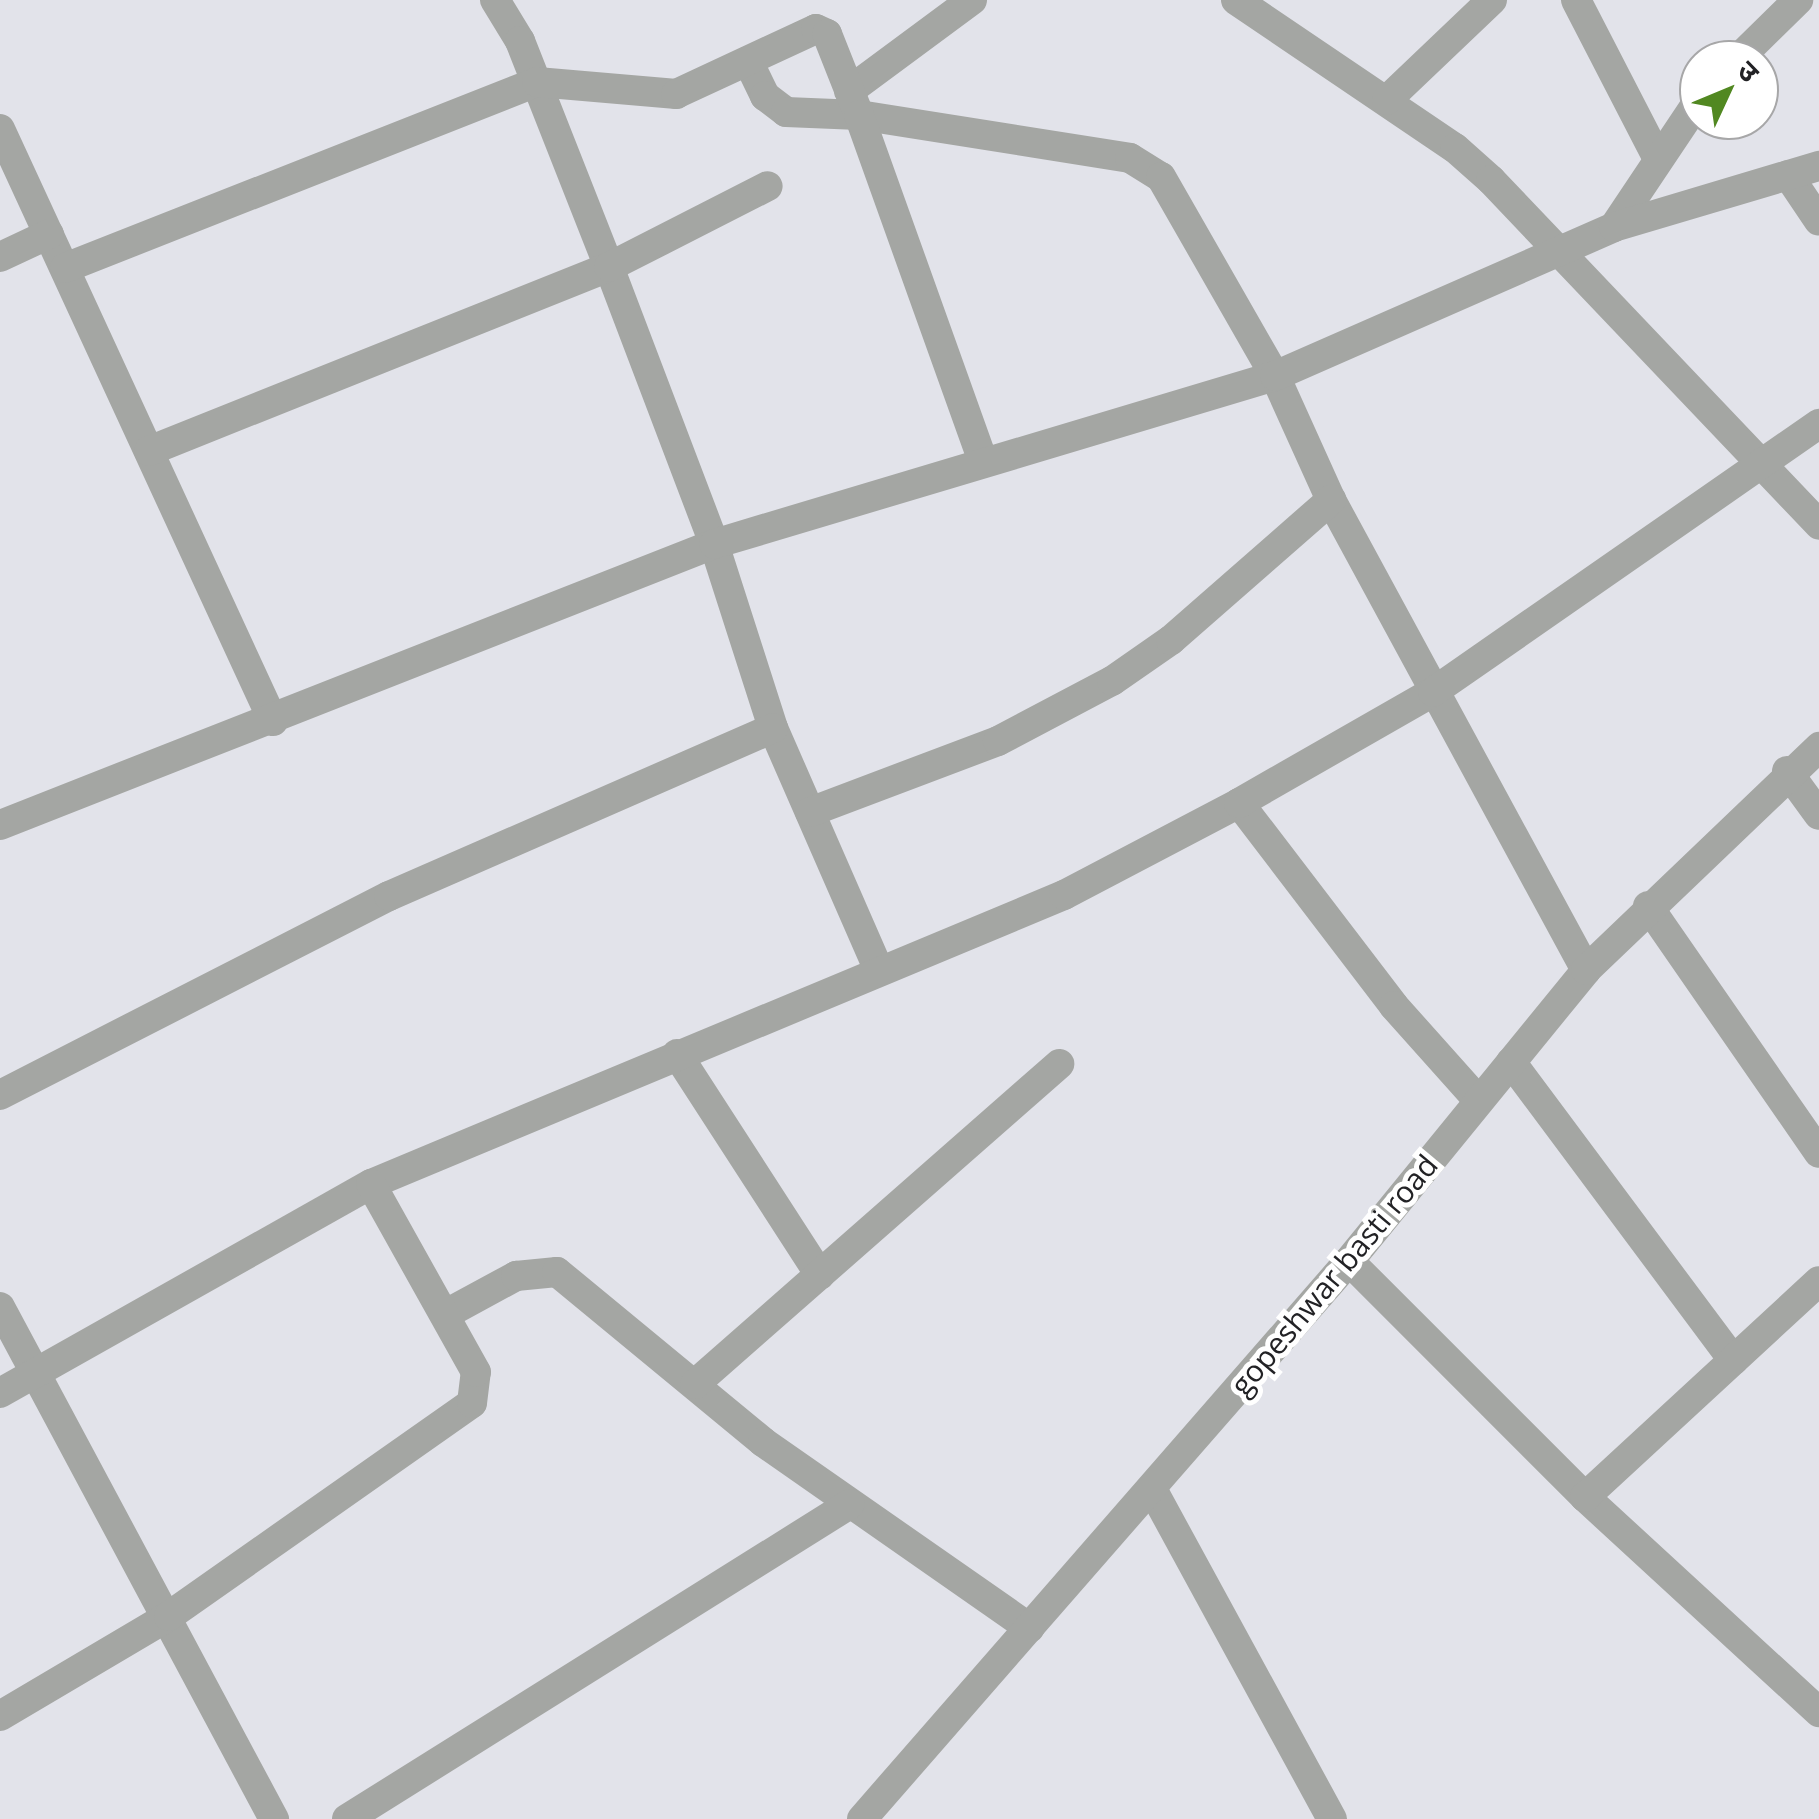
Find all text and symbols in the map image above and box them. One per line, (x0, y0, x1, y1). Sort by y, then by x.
north arrow (1679, 40, 1779, 140)
text: उ (1730, 51, 1768, 90)
street label: gopeshwar basti road (1223, 1147, 1445, 1403)

